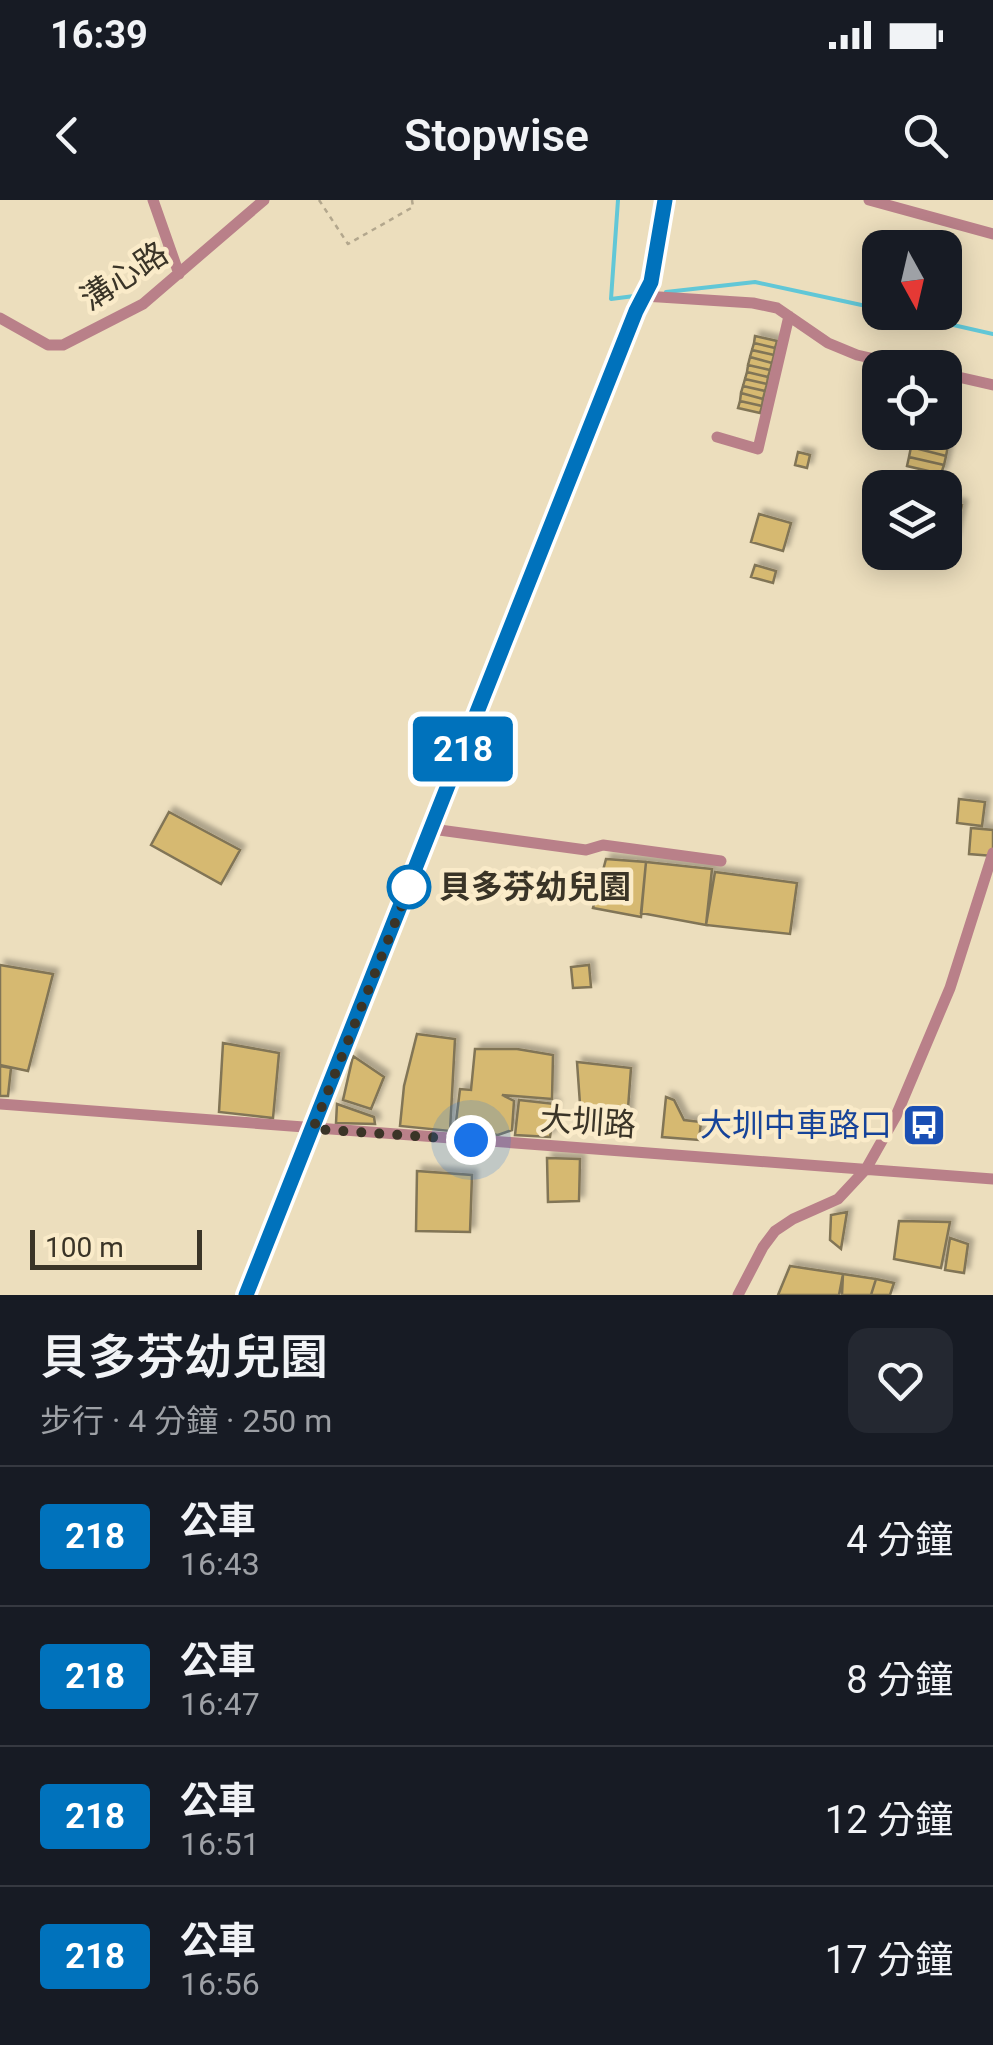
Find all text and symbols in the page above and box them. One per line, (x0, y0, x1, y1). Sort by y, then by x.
text: 16:39 (50, 13, 148, 57)
icon: back (40, 108, 95, 163)
icon: search (898, 108, 953, 163)
text: Stopwise (404, 109, 589, 162)
north arrow (862, 230, 962, 330)
map controls (862, 230, 962, 570)
street label: 溝心路 (73, 234, 175, 318)
button: locate (862, 350, 962, 450)
button: layers (862, 470, 962, 570)
line badge: 218 (406, 716, 520, 782)
text: 218 (433, 729, 493, 770)
marker: 貝多芬幼兒園 (388, 866, 430, 908)
place label: 貝多芬幼兒園 (439, 868, 631, 906)
street label: 大圳路 (539, 1100, 637, 1144)
bus stop icon: 大圳中車路口 (901, 1102, 947, 1148)
place label: 大圳中車路口 (700, 1106, 892, 1144)
your location (446, 1115, 496, 1165)
scale bar (30, 1225, 202, 1270)
text: 100 m (45, 1231, 124, 1264)
button: heart (848, 1328, 953, 1433)
text: 貝多芬幼兒園 (40, 1329, 328, 1386)
text: 步行 · 4 分鐘 · 250 m (40, 1402, 332, 1440)
text: 公車 (180, 1499, 256, 1543)
text: 218 (65, 1516, 125, 1557)
text: 4 分鐘 (846, 1518, 953, 1562)
text: 16:43 (180, 1545, 260, 1583)
text: 公車 (180, 1639, 256, 1683)
text: 218 (65, 1656, 125, 1697)
text: 8 分鐘 (846, 1658, 953, 1702)
text: 16:47 (180, 1685, 260, 1723)
text: 公車 (180, 1779, 256, 1823)
text: 218 (65, 1796, 125, 1837)
text: 12 分鐘 (825, 1798, 953, 1842)
text: 16:51 (180, 1825, 260, 1863)
text: 公車 (180, 1919, 256, 1963)
text: 218 (65, 1936, 125, 1977)
text: 17 分鐘 (825, 1938, 953, 1982)
text: 16:56 (180, 1965, 260, 2003)

